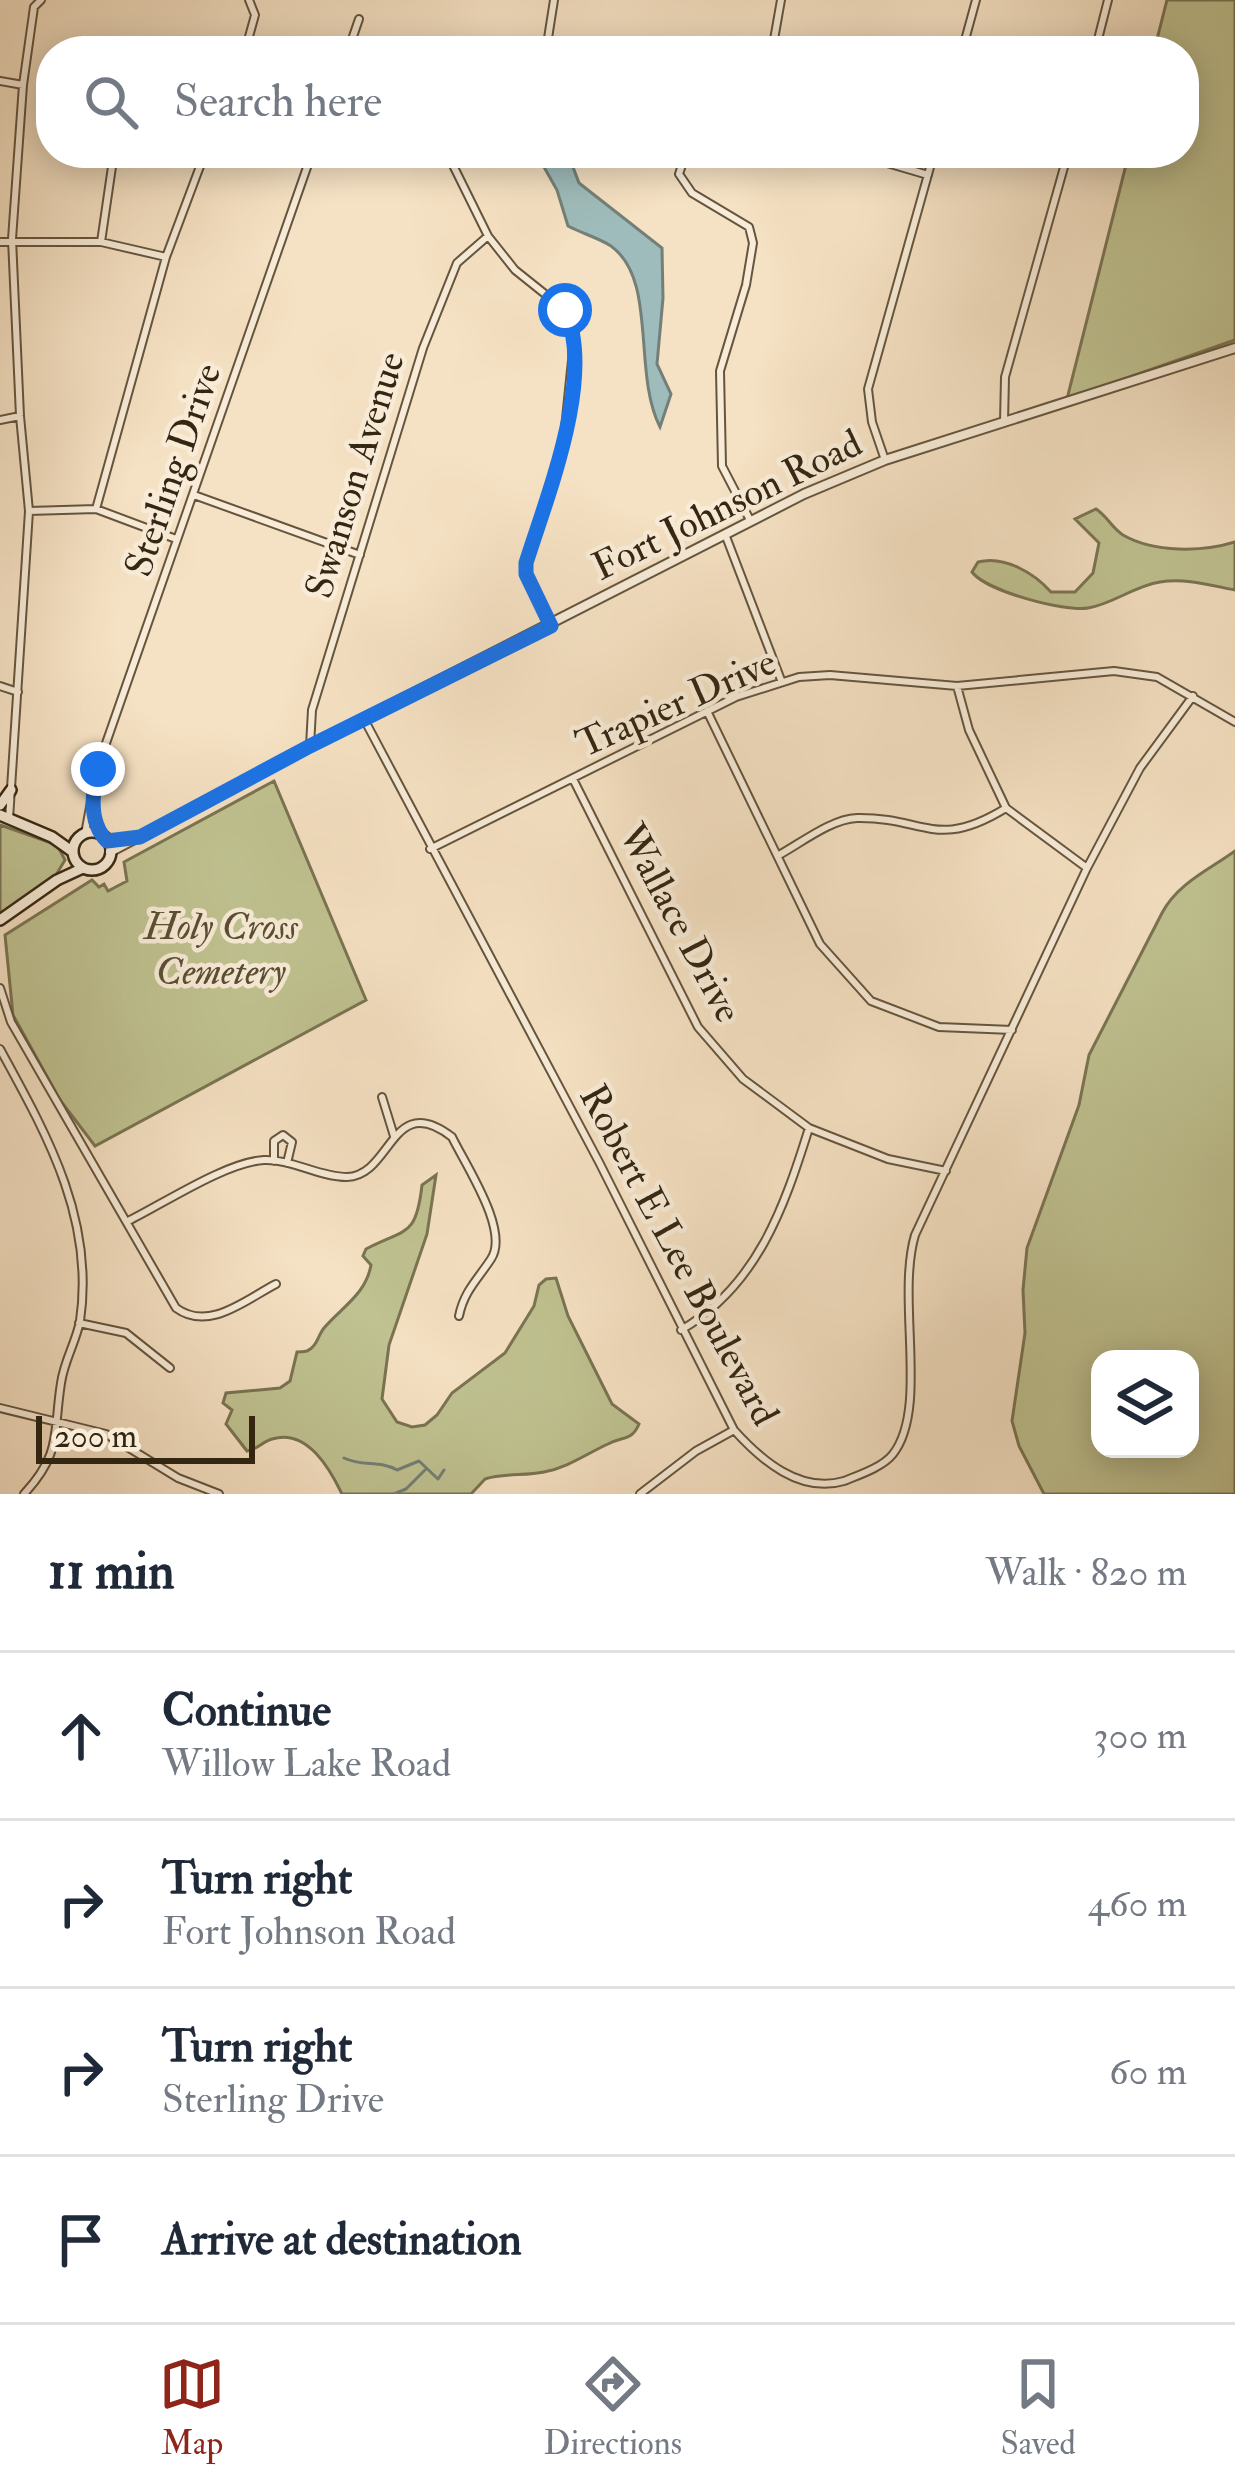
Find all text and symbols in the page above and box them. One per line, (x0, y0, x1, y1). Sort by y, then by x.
search box (36, 36, 1199, 168)
icon: search (78, 69, 144, 135)
text: Search here (174, 74, 382, 130)
route start (538, 283, 592, 337)
street label: Swanson Avenue (294, 346, 416, 604)
street label: Sterling Drive (114, 357, 232, 583)
street label: Fort Johnson Road (584, 419, 870, 591)
street label: Trapier Drive (569, 637, 783, 769)
route end (71, 742, 125, 796)
street label: Wallace Drive (607, 814, 753, 1031)
park label: Holy Cross Cemetery (142, 902, 299, 996)
street label: Robert E Lee Boulevard (568, 1076, 790, 1434)
map controls (1091, 1350, 1199, 1458)
button: layers (1091, 1350, 1199, 1458)
scale bar (36, 1410, 255, 1463)
text: 200 m (54, 1416, 137, 1457)
text: 11 min (48, 1540, 175, 1604)
text: Walk · 820 m (985, 1548, 1187, 1597)
text: Continue (162, 1683, 331, 1739)
icon: ahead (48, 1703, 114, 1769)
text: 300 m (1094, 1711, 1187, 1760)
text: Willow Lake Road (162, 1739, 451, 1788)
text: Turn right (162, 1851, 352, 1907)
icon: right (48, 1871, 114, 1937)
text: 460 m (1088, 1879, 1187, 1928)
text: Fort Johnson Road (162, 1907, 456, 1956)
text: Turn right (162, 2019, 352, 2075)
icon: right (48, 2039, 114, 2105)
text: 60 m (1109, 2047, 1187, 2096)
text: Sterling Drive (162, 2075, 384, 2124)
icon: arrive (48, 2207, 114, 2273)
text: Arrive at destination (162, 2212, 522, 2268)
tab: Map (159, 2351, 225, 2464)
tab: Directions (544, 2351, 682, 2464)
tab: Saved (1000, 2351, 1076, 2464)

